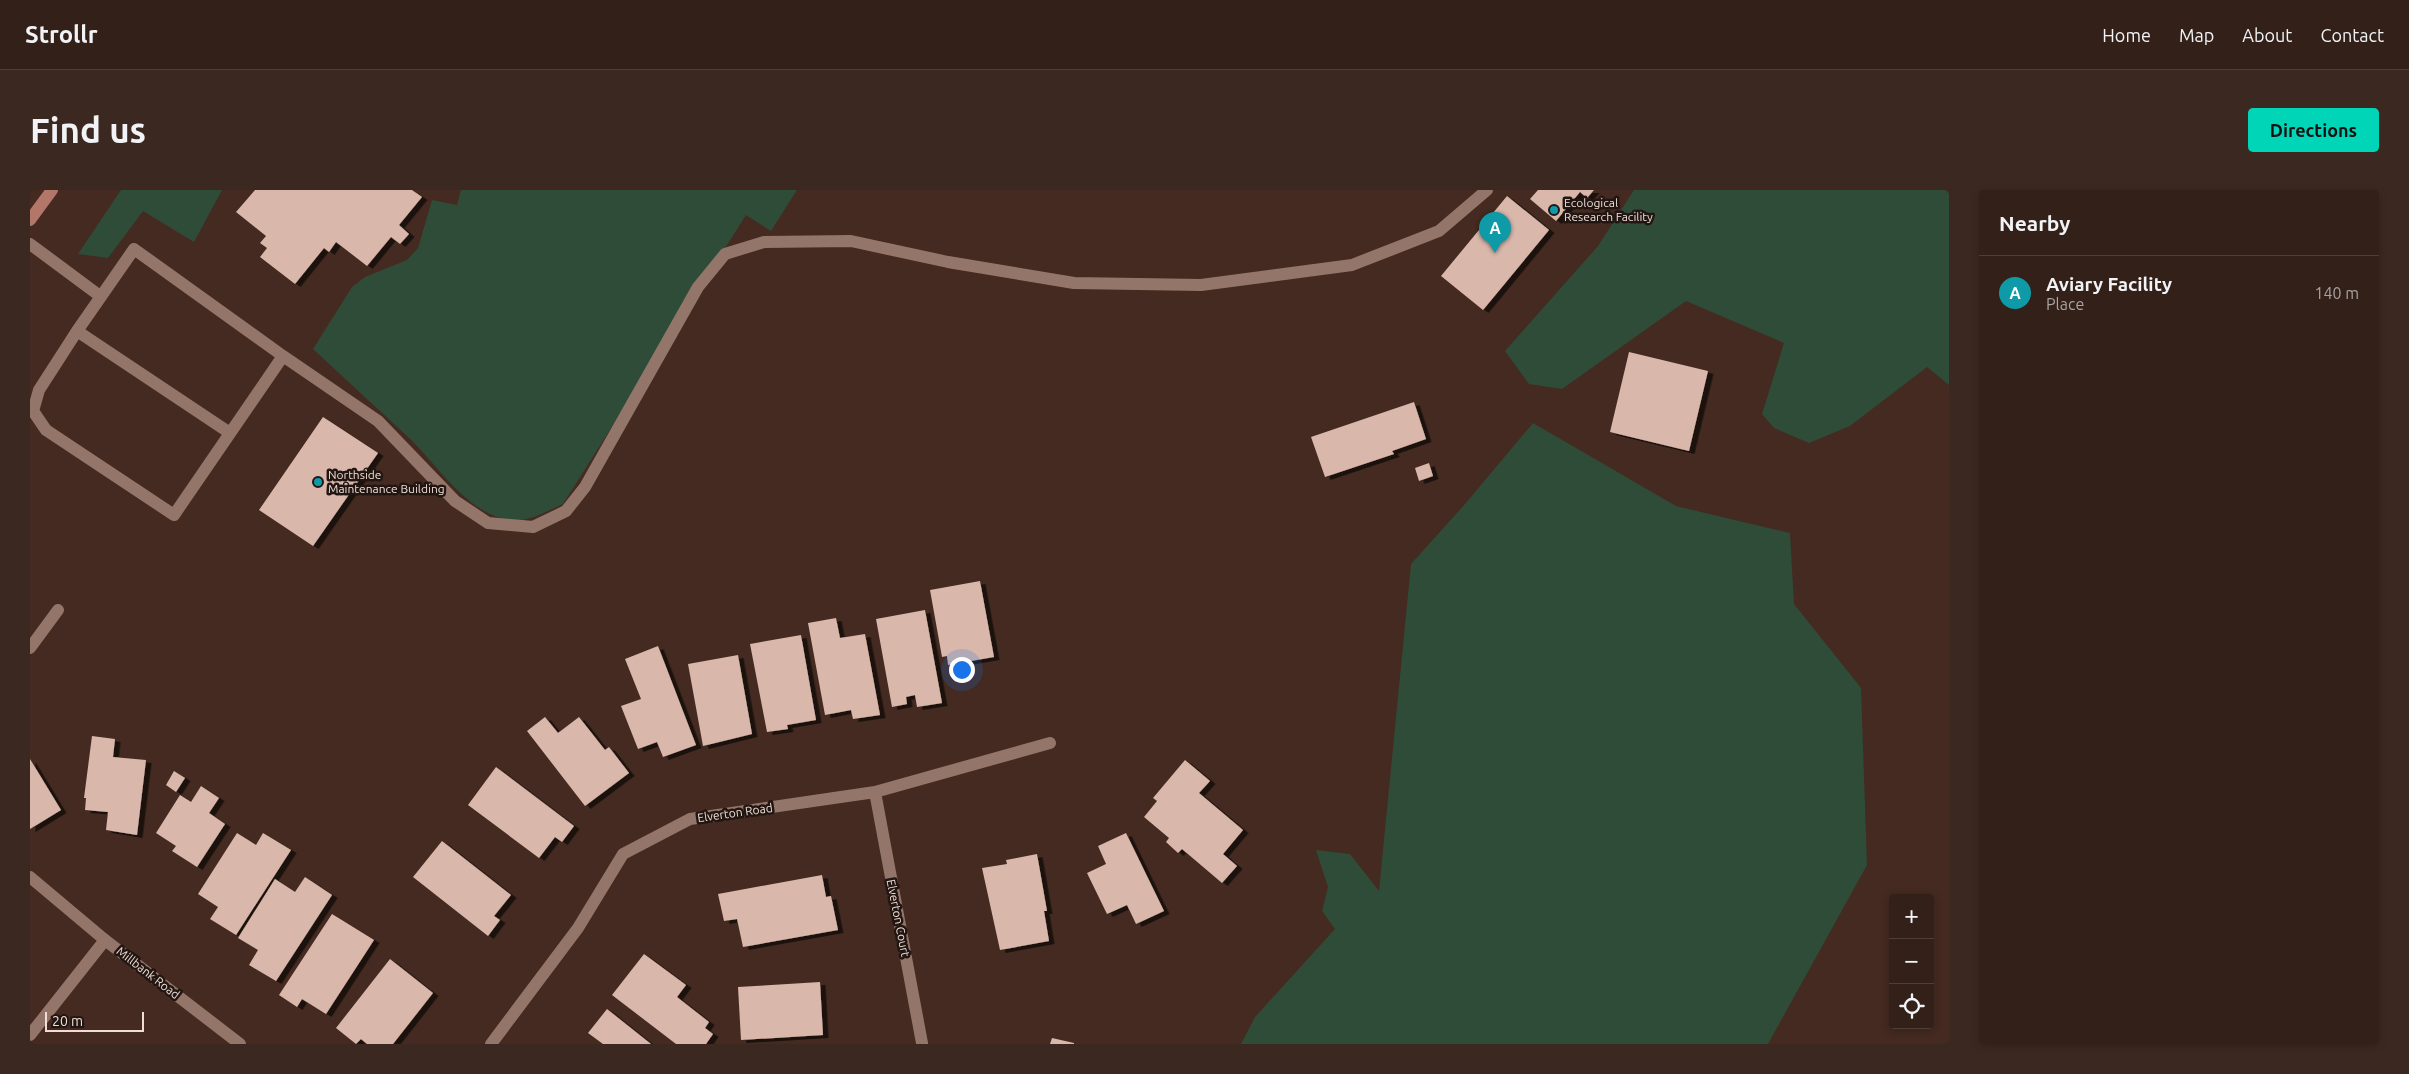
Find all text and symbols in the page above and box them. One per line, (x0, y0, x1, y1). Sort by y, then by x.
text: Strollr (25, 21, 98, 48)
text: Home (2102, 25, 2151, 45)
text: Map (2179, 25, 2214, 45)
text: About (2242, 25, 2292, 45)
text: Contact (2320, 25, 2384, 45)
button: Directions (2248, 108, 2379, 152)
text: Find us (30, 110, 146, 150)
place label: Ecological Research Facility (1564, 196, 1653, 223)
marker: Ecological Research Facility (1548, 204, 1560, 216)
text: Nearby (1999, 211, 2070, 235)
pin: A (1479, 212, 1511, 253)
text: Aviary Facility (2046, 273, 2172, 295)
text: A (2009, 284, 2021, 302)
text: 140 m (2314, 284, 2359, 302)
text: Place (2046, 295, 2084, 313)
place label: Northside Maintenance Building (328, 468, 445, 495)
marker: Northside Maintenance Building (312, 476, 324, 488)
your location (949, 657, 975, 683)
street label: Elverton Road (696, 801, 773, 824)
street label: Elverton Court (885, 878, 912, 958)
map controls (1889, 894, 1934, 1029)
button: + (1889, 894, 1934, 939)
button: − (1889, 939, 1934, 984)
street label: Millbank Road (114, 944, 182, 1001)
button: locate (1889, 984, 1934, 1029)
scale bar (45, 1009, 144, 1032)
text: 20 m (52, 1013, 83, 1029)

